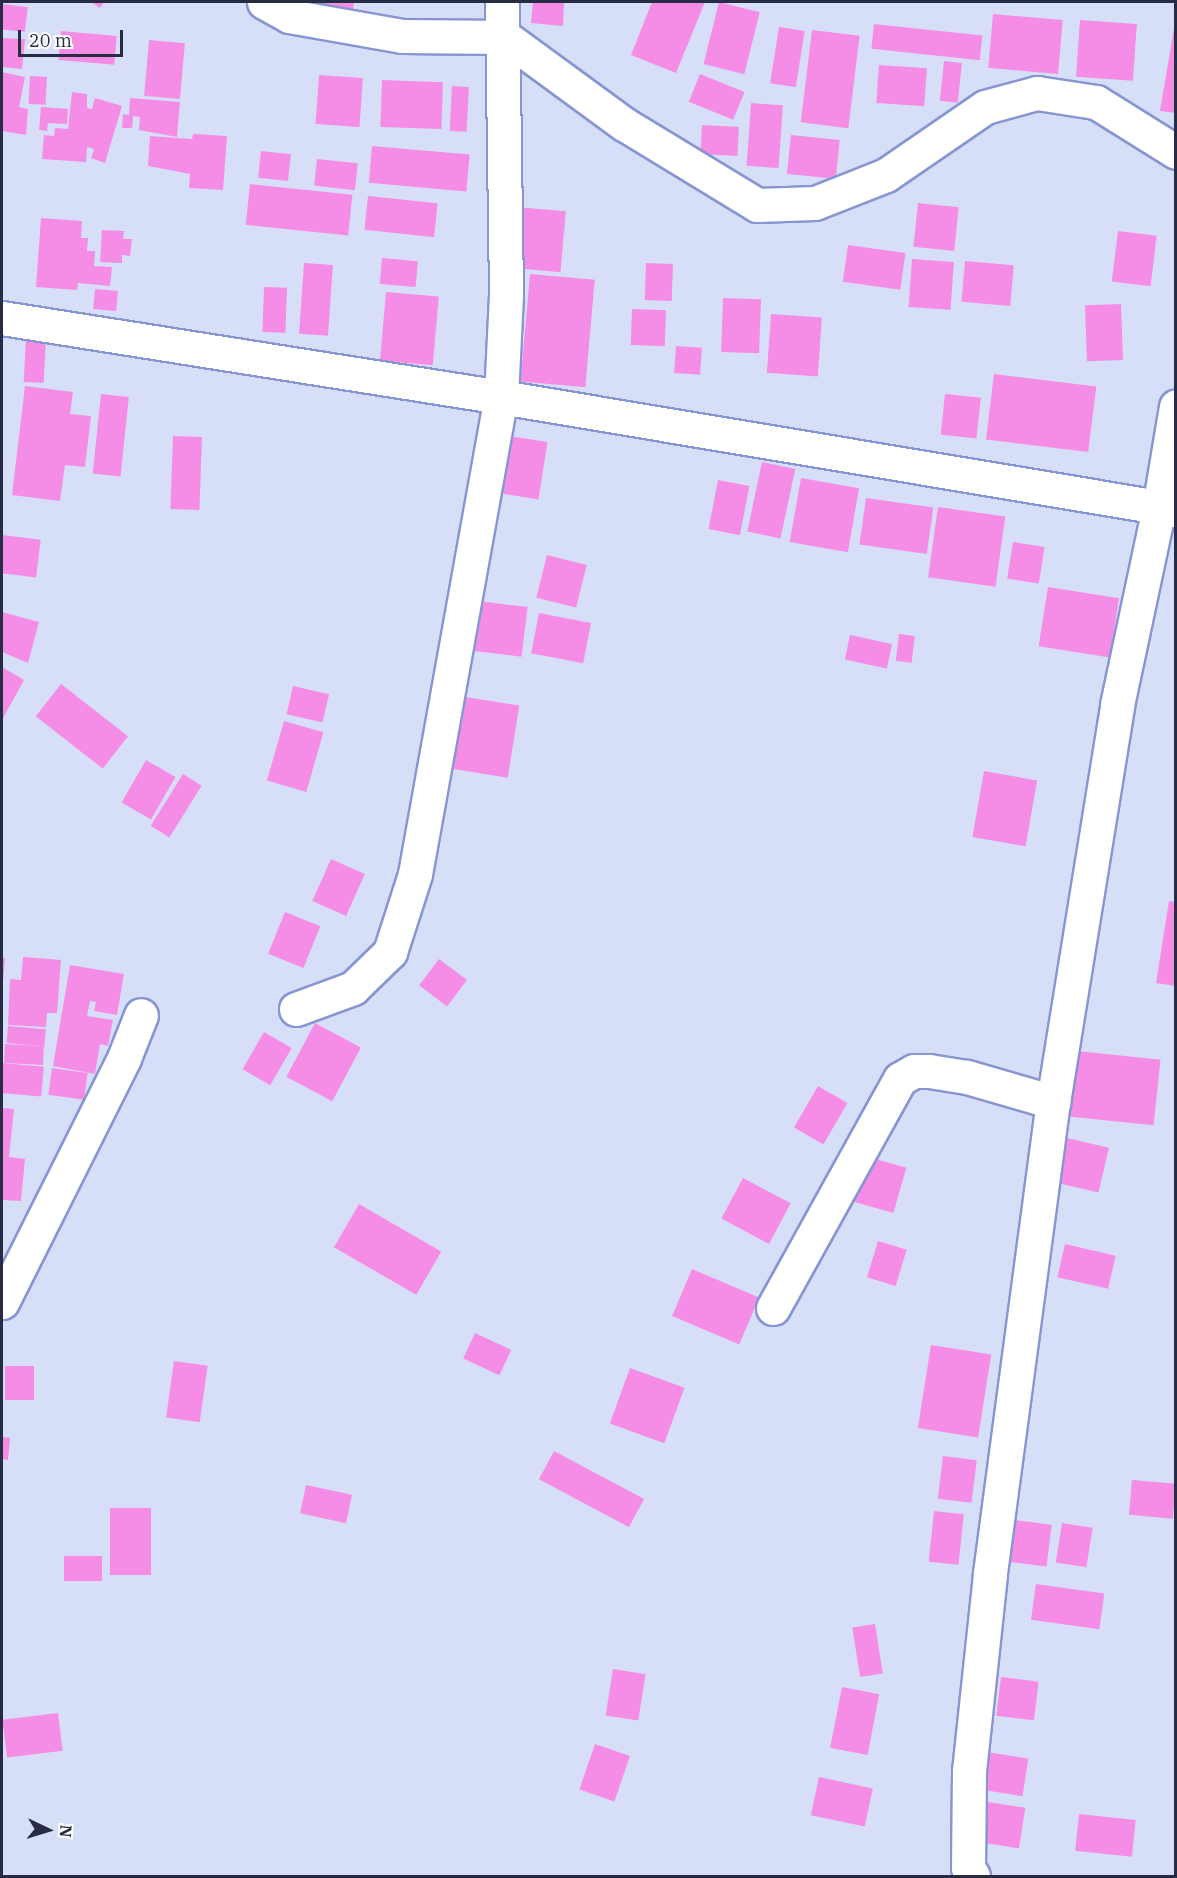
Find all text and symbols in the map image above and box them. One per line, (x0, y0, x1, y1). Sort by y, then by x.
scale bar (21, 18, 126, 56)
text: 20 m (29, 29, 72, 52)
north arrow (18, 1800, 78, 1860)
text: N (56, 1824, 76, 1838)

